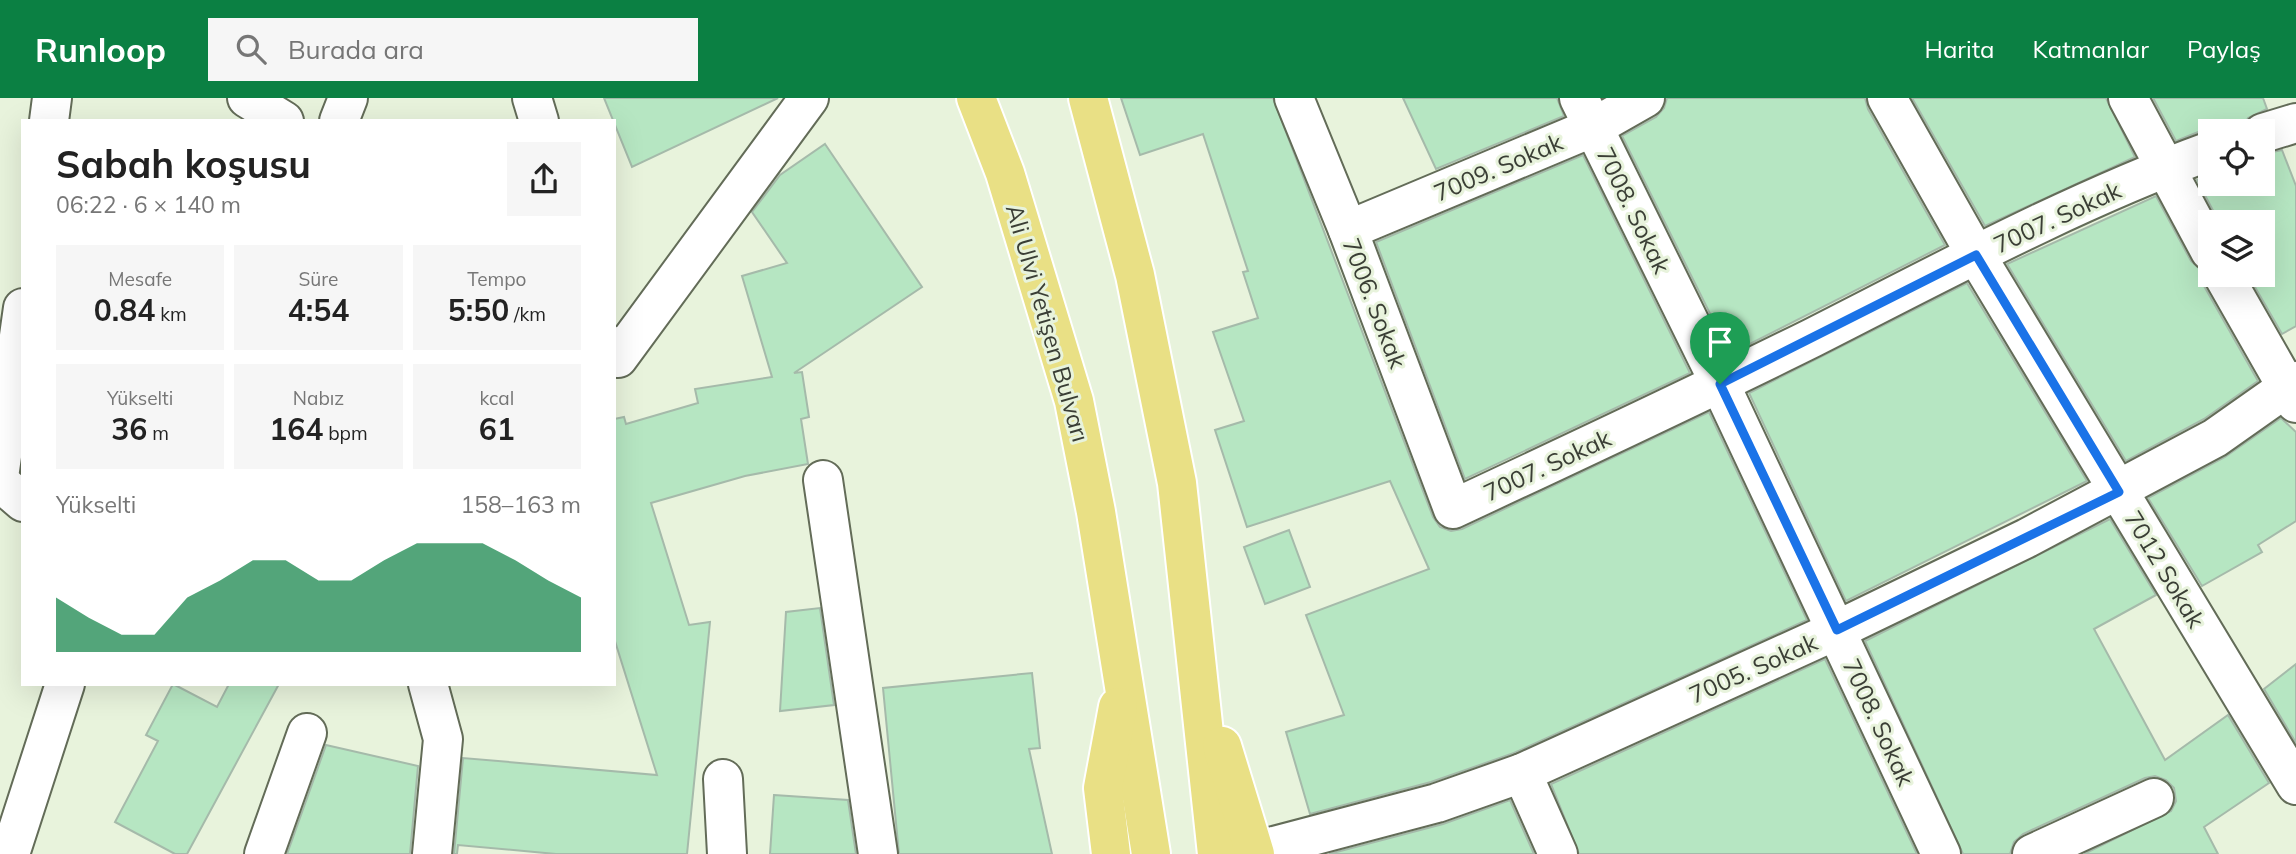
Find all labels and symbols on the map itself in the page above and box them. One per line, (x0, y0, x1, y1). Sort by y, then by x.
street label: 7009. Sokak (1429, 126, 1567, 208)
street label: 7008. Sokak (1590, 142, 1678, 279)
street label: 7007. Sokak (1989, 174, 2126, 260)
street label: Ali Ulvi Yetişen Bulvarı (1000, 201, 1096, 445)
street label: 7006. Sokak (1336, 234, 1414, 373)
pin (1690, 312, 1750, 384)
street label: 7007. Sokak (1479, 422, 1616, 508)
street label: 7012 Sokak (2118, 505, 2212, 634)
street label: 7005. Sokak (1684, 626, 1822, 710)
street label: 7008. Sokak (1836, 654, 1922, 791)

